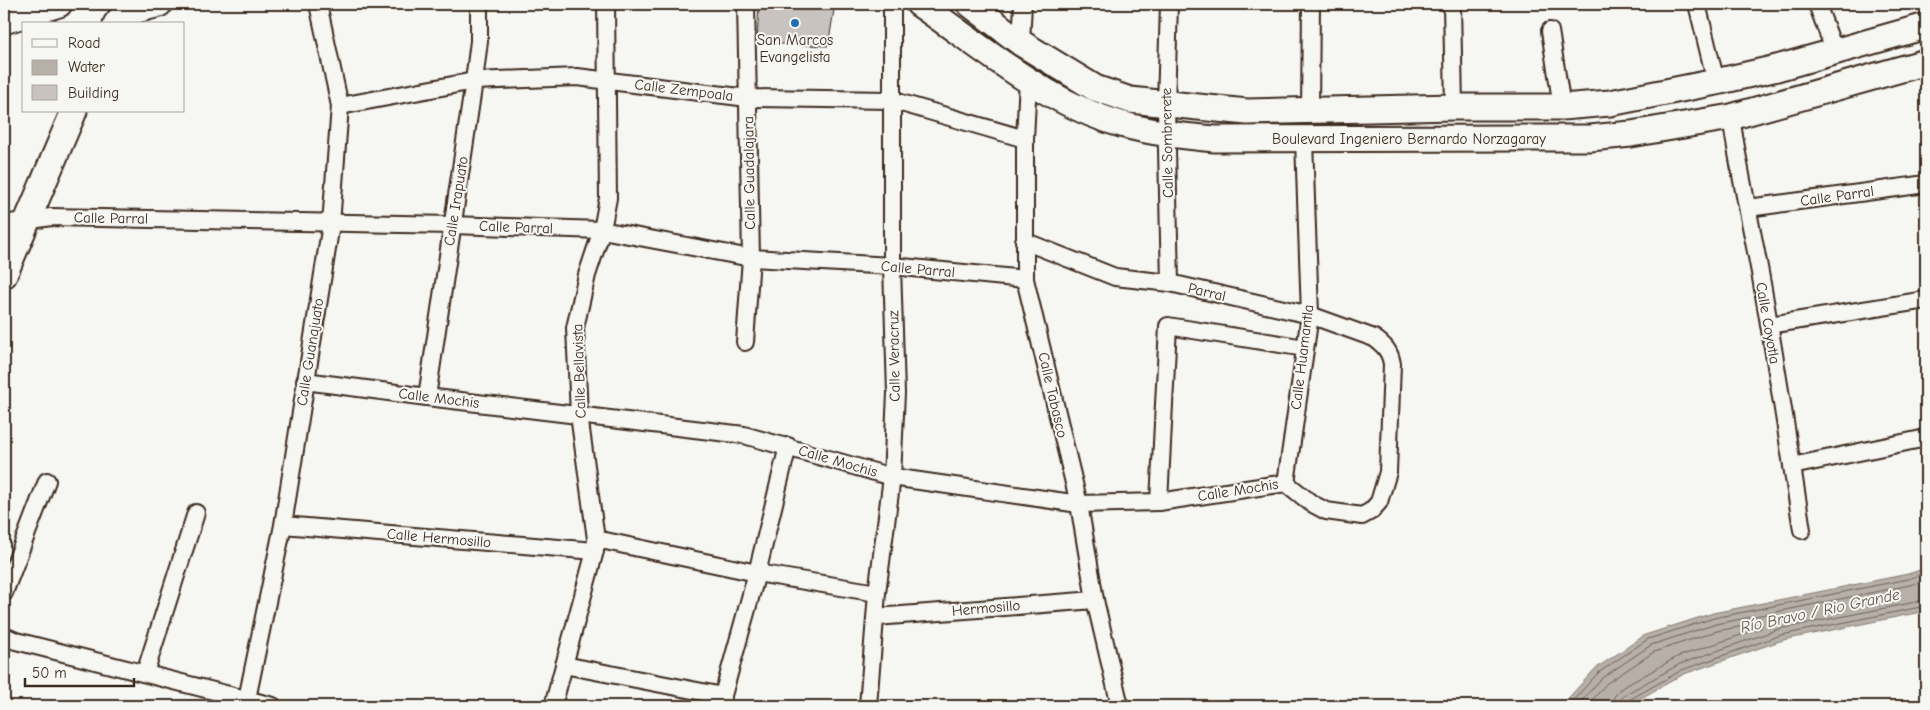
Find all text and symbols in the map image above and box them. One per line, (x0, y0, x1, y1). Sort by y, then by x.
marker: San Marcos Evangelista (789, 17, 801, 29)
legend (22, 22, 185, 112)
place label: San Marcos Evangelista (757, 31, 833, 66)
text: Road (68, 34, 100, 52)
text: Water (68, 58, 105, 76)
street label: Calle Zempoala (634, 75, 734, 105)
text: Building (68, 84, 119, 102)
street label: Calle Sombrerete (1157, 87, 1177, 198)
street label: Calle Guadalajara (739, 116, 759, 230)
street label: Boulevard Ingeniero Bernardo Norzagaray (1272, 130, 1546, 148)
street label: Calle Irapuato (440, 155, 472, 247)
street label: Calle Parral (1799, 182, 1875, 210)
street label: Calle Parral (74, 208, 148, 228)
street label: Calle Parral (479, 217, 553, 237)
street label: Calle Parral (880, 257, 956, 281)
street label: Parral (1186, 279, 1228, 305)
street label: Calle Coyotla (1752, 281, 1784, 365)
street label: Calle Guanajuato (293, 297, 327, 407)
street label: Calle Huamantla (1287, 303, 1317, 411)
street label: Calle Veracruz (884, 310, 904, 402)
street label: Calle Bellavista (568, 323, 590, 419)
street label: Calle Tabasco (1034, 350, 1072, 440)
street label: Calle Mochis (397, 384, 481, 412)
street label: Calle Mochis (796, 441, 880, 481)
street label: Calle Mochis (1196, 475, 1280, 505)
street label: Calle Hermosillo (386, 524, 492, 552)
water label: Río Bravo / Rio Grande (1739, 585, 1901, 637)
street label: Hermosillo (951, 596, 1021, 620)
scale bar (25, 655, 134, 687)
text: 50 m (32, 664, 67, 682)

